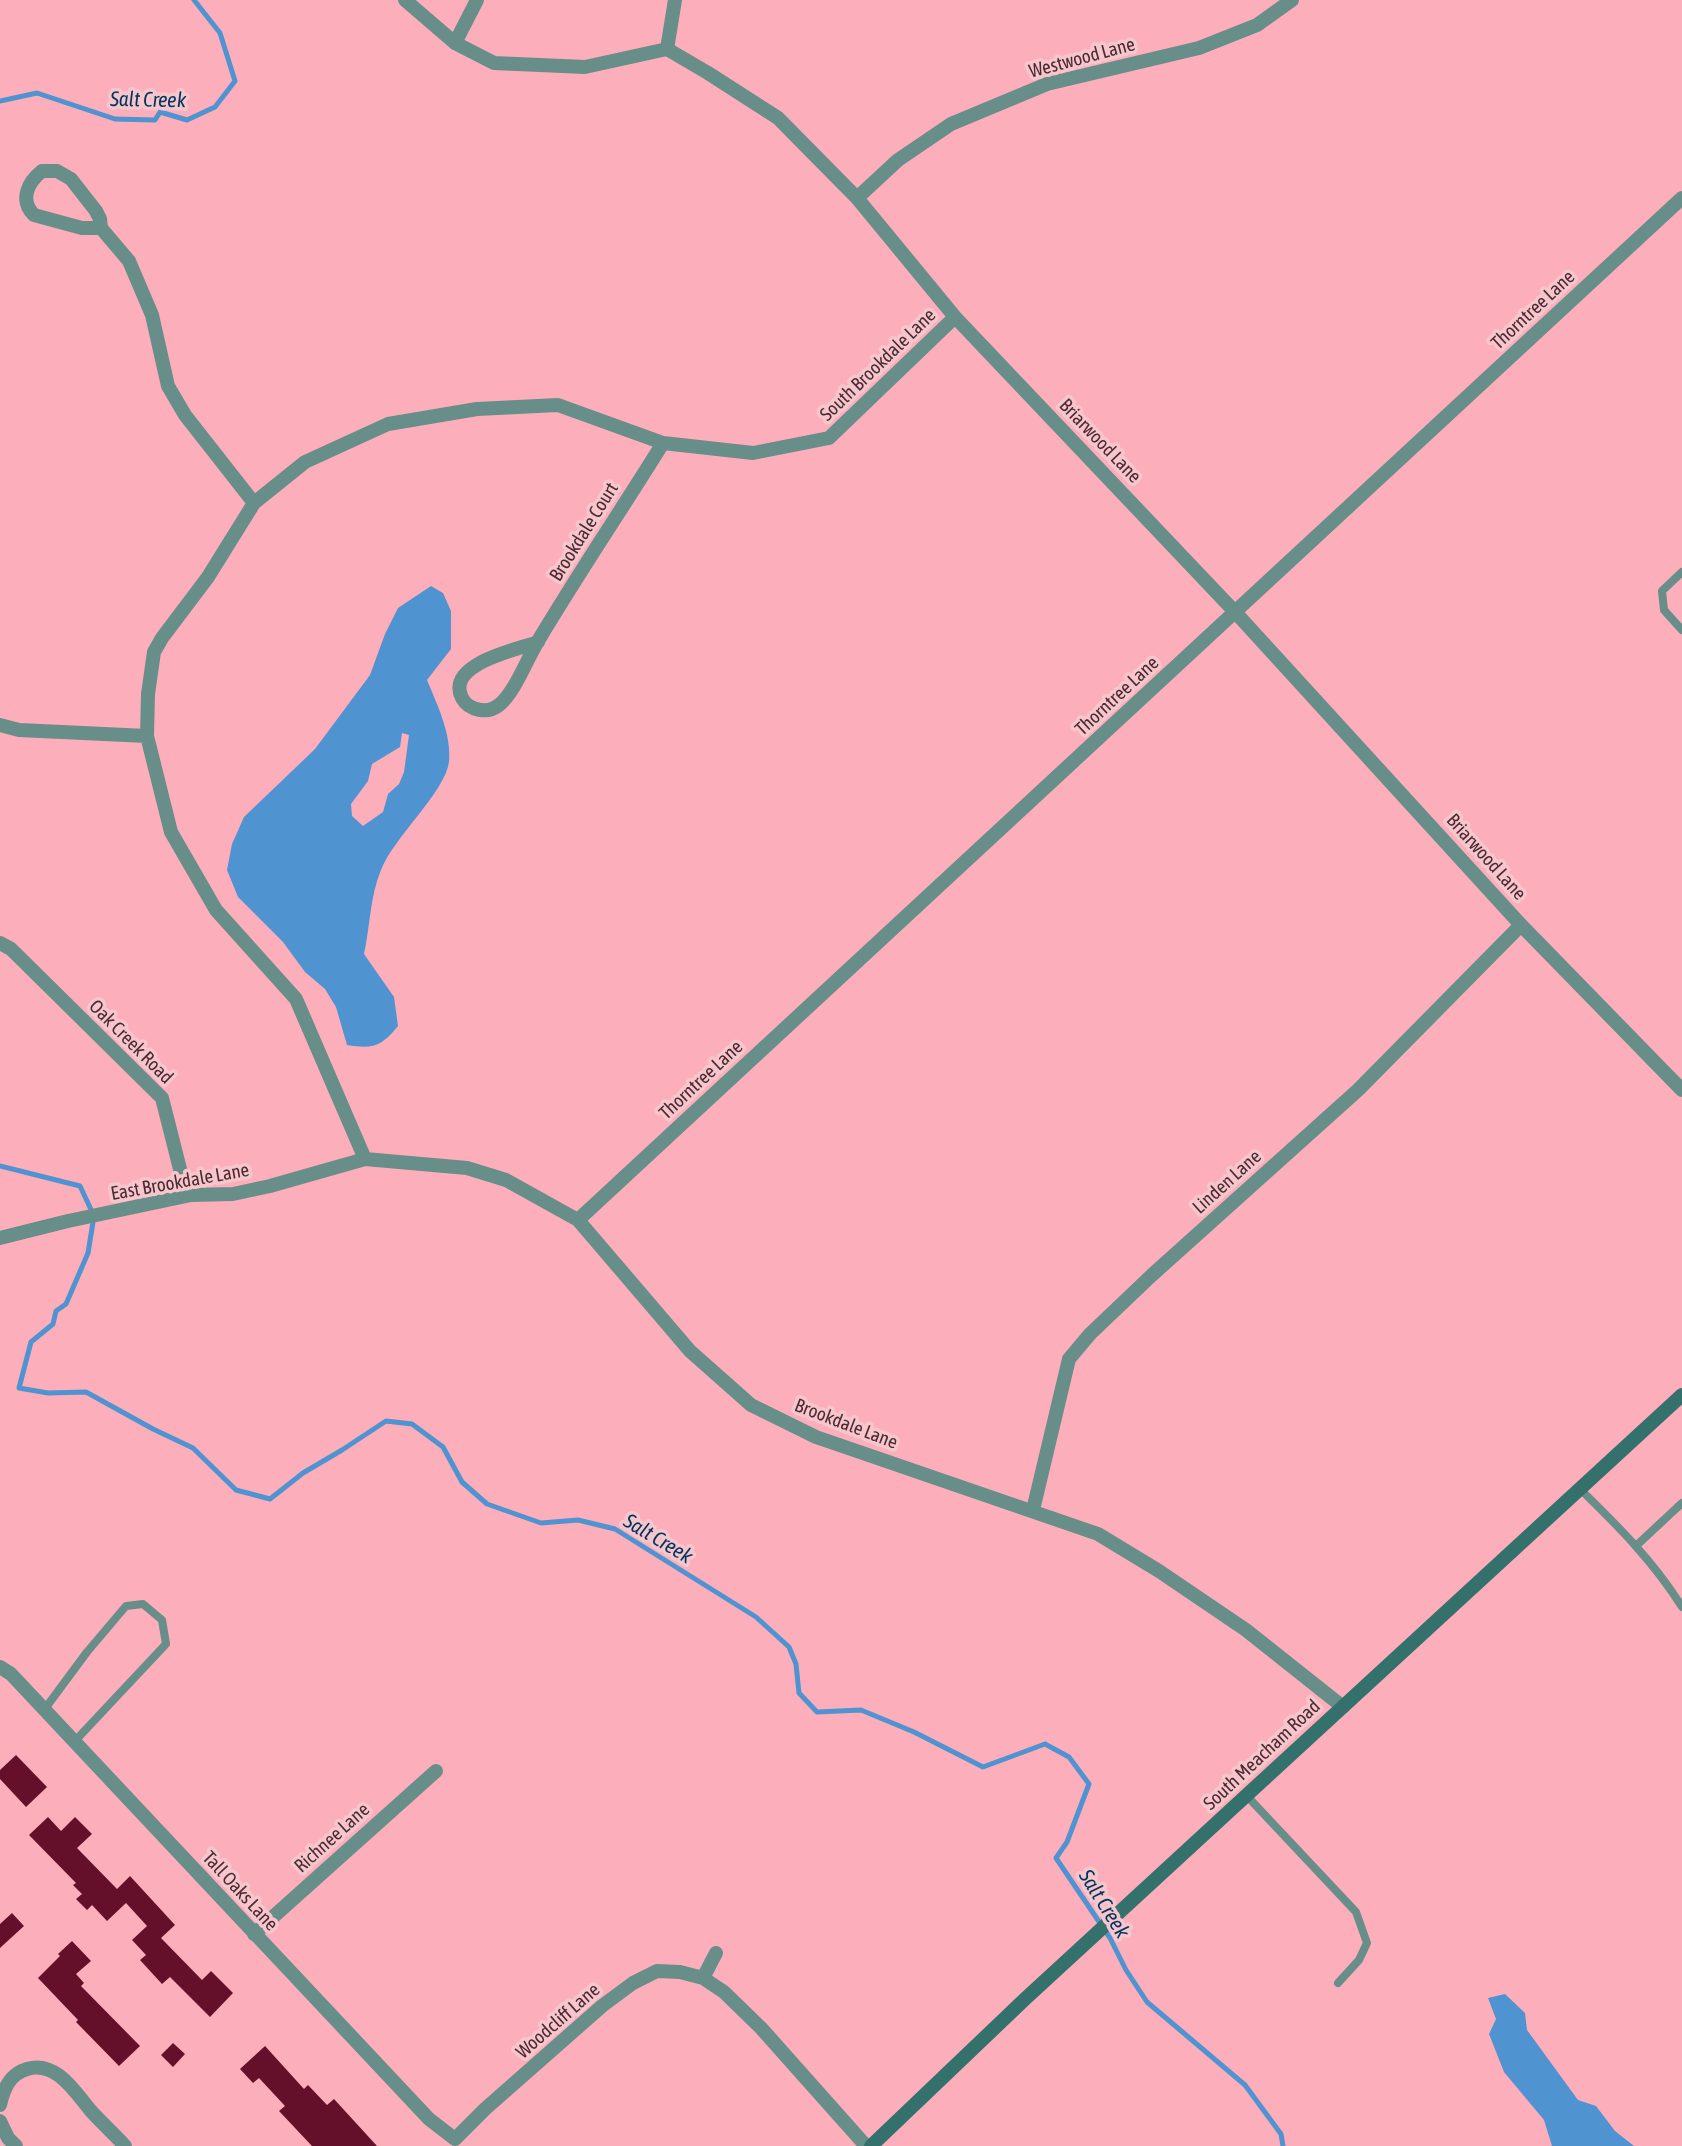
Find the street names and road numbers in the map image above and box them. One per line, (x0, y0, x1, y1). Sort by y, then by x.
street label: Westwood Lane (1027, 33, 1137, 83)
street label: Thorntree Lane (1487, 266, 1579, 354)
street label: South Brookdale Lane (815, 304, 941, 426)
street label: Briarwood Lane (1054, 394, 1146, 488)
street label: Brookdale Court (545, 479, 623, 585)
street label: Thorntree Lane (1071, 652, 1163, 740)
street label: Briarwood Lane (1441, 809, 1531, 905)
street label: Oak Creek Road (84, 995, 178, 1089)
street label: Thorntree Lane (655, 1036, 747, 1124)
street label: Linden Lane (1188, 1145, 1266, 1219)
street label: East Brookdale Lane (109, 1159, 251, 1205)
street label: Brookdale Lane (791, 1394, 901, 1454)
street label: South Meacham Road (1199, 1695, 1325, 1815)
street label: Richnee Lane (290, 1798, 374, 1878)
street label: Tall Oaks Lane (198, 1847, 282, 1935)
street label: Woodcliff Lane (511, 1978, 605, 2064)

